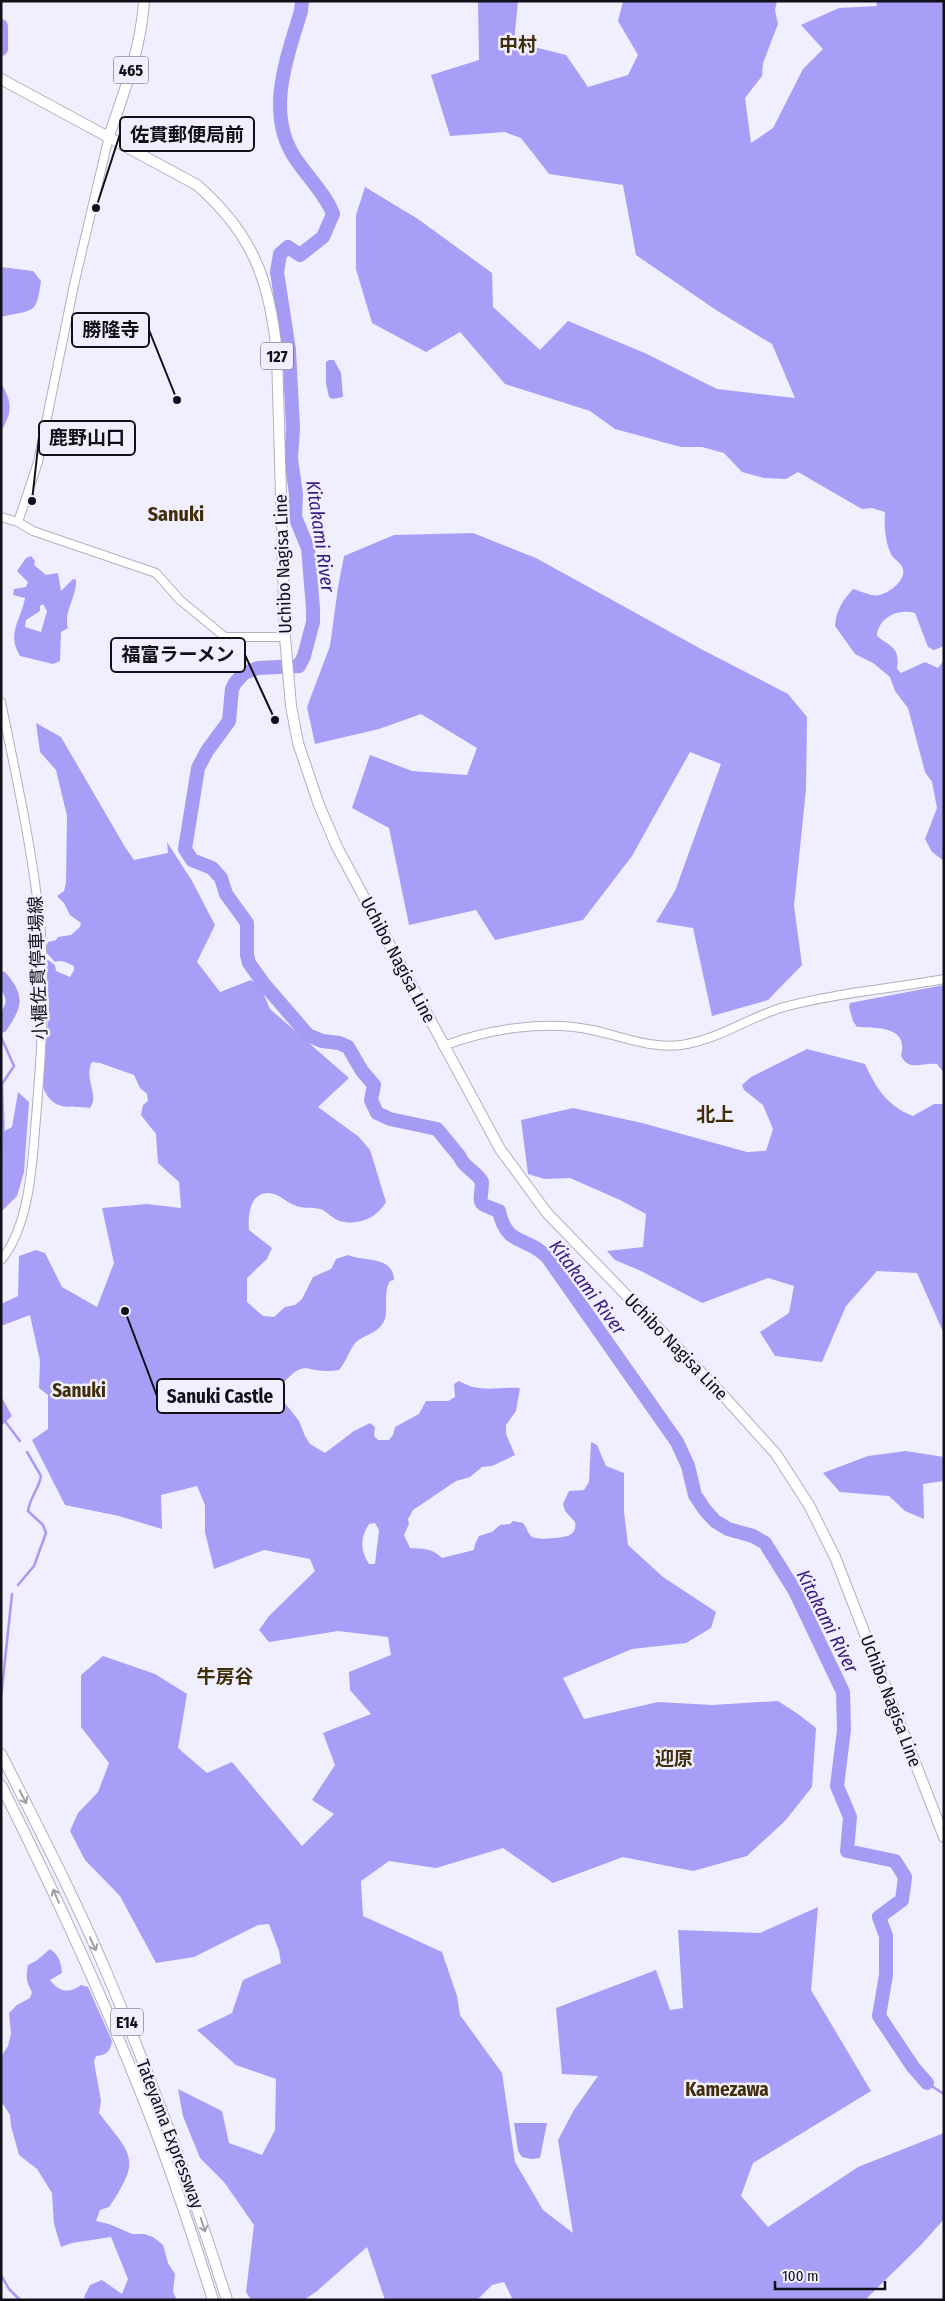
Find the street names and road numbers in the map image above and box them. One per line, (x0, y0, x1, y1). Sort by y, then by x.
road number: 465 (114, 56, 148, 84)
road number: 127 (261, 342, 293, 370)
street label: Uchibo Nagisa Line (270, 494, 296, 634)
street label: Uchibo Nagisa Line (356, 893, 441, 1027)
street label: 小櫃佐貫停車場線 (24, 896, 52, 1040)
street label: Uchibo Nagisa Line (620, 1289, 732, 1405)
street label: Uchibo Nagisa Line (856, 1632, 926, 1770)
road number: E14 (111, 2008, 143, 2035)
street label: Tateyama Expressway (131, 2056, 209, 2212)

